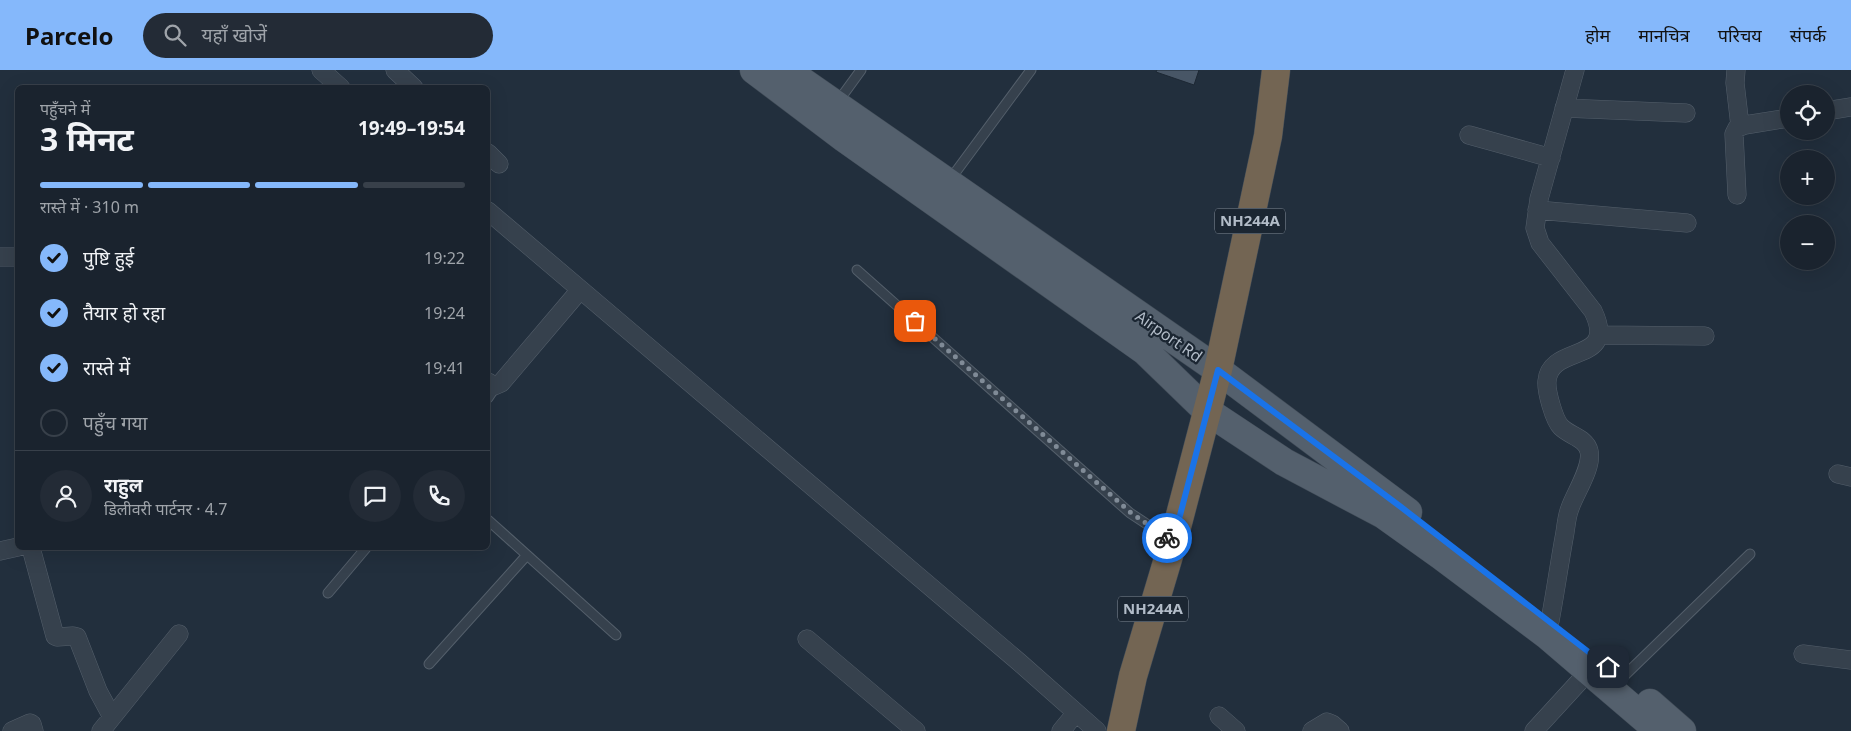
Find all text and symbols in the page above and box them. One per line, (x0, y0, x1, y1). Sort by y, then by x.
search box (143, 13, 493, 58)
text: Parcelo (25, 19, 113, 52)
icon: search (161, 21, 189, 49)
text: यहाँ खोजें (201, 22, 267, 48)
text: होम (1585, 23, 1610, 47)
text: मानचित्र (1638, 23, 1690, 47)
text: परिचय (1718, 23, 1762, 47)
text: संपर्क (1790, 23, 1826, 47)
map controls (1780, 85, 1835, 270)
button: locate (1780, 85, 1835, 140)
text: पहुँचने में (40, 98, 90, 120)
text: 19:49–19:54 (358, 115, 465, 141)
text: 3 मिनट (40, 117, 134, 160)
button: + (1780, 150, 1835, 205)
text: रास्ते में · 310 m (40, 196, 139, 218)
road number: NH244A (1215, 208, 1285, 234)
button: − (1780, 215, 1835, 270)
icon: check (40, 244, 68, 272)
text: पुष्टि हुई (83, 245, 134, 271)
text: 19:22 (424, 247, 465, 269)
icon: check (40, 299, 68, 327)
text: तैयार हो रहा (83, 300, 165, 326)
pin (894, 300, 936, 342)
text: 19:24 (424, 302, 465, 324)
street label: Airport Rd (1131, 305, 1207, 367)
icon: bag (901, 307, 929, 335)
icon: check (40, 354, 68, 382)
text: रास्ते में (83, 355, 130, 381)
text: 19:41 (424, 357, 465, 379)
text: पहुँच गया (83, 410, 148, 436)
button: person (40, 470, 92, 522)
button: chat (349, 470, 401, 522)
button: phone (413, 470, 465, 522)
text: राहुल (104, 472, 143, 498)
text: डिलीवरी पार्टनर · 4.7 (104, 498, 227, 520)
courier (1142, 513, 1192, 563)
icon: bike (1153, 524, 1181, 552)
road number: NH244A (1118, 596, 1188, 622)
pin (1587, 646, 1629, 688)
icon: home (1594, 653, 1622, 681)

